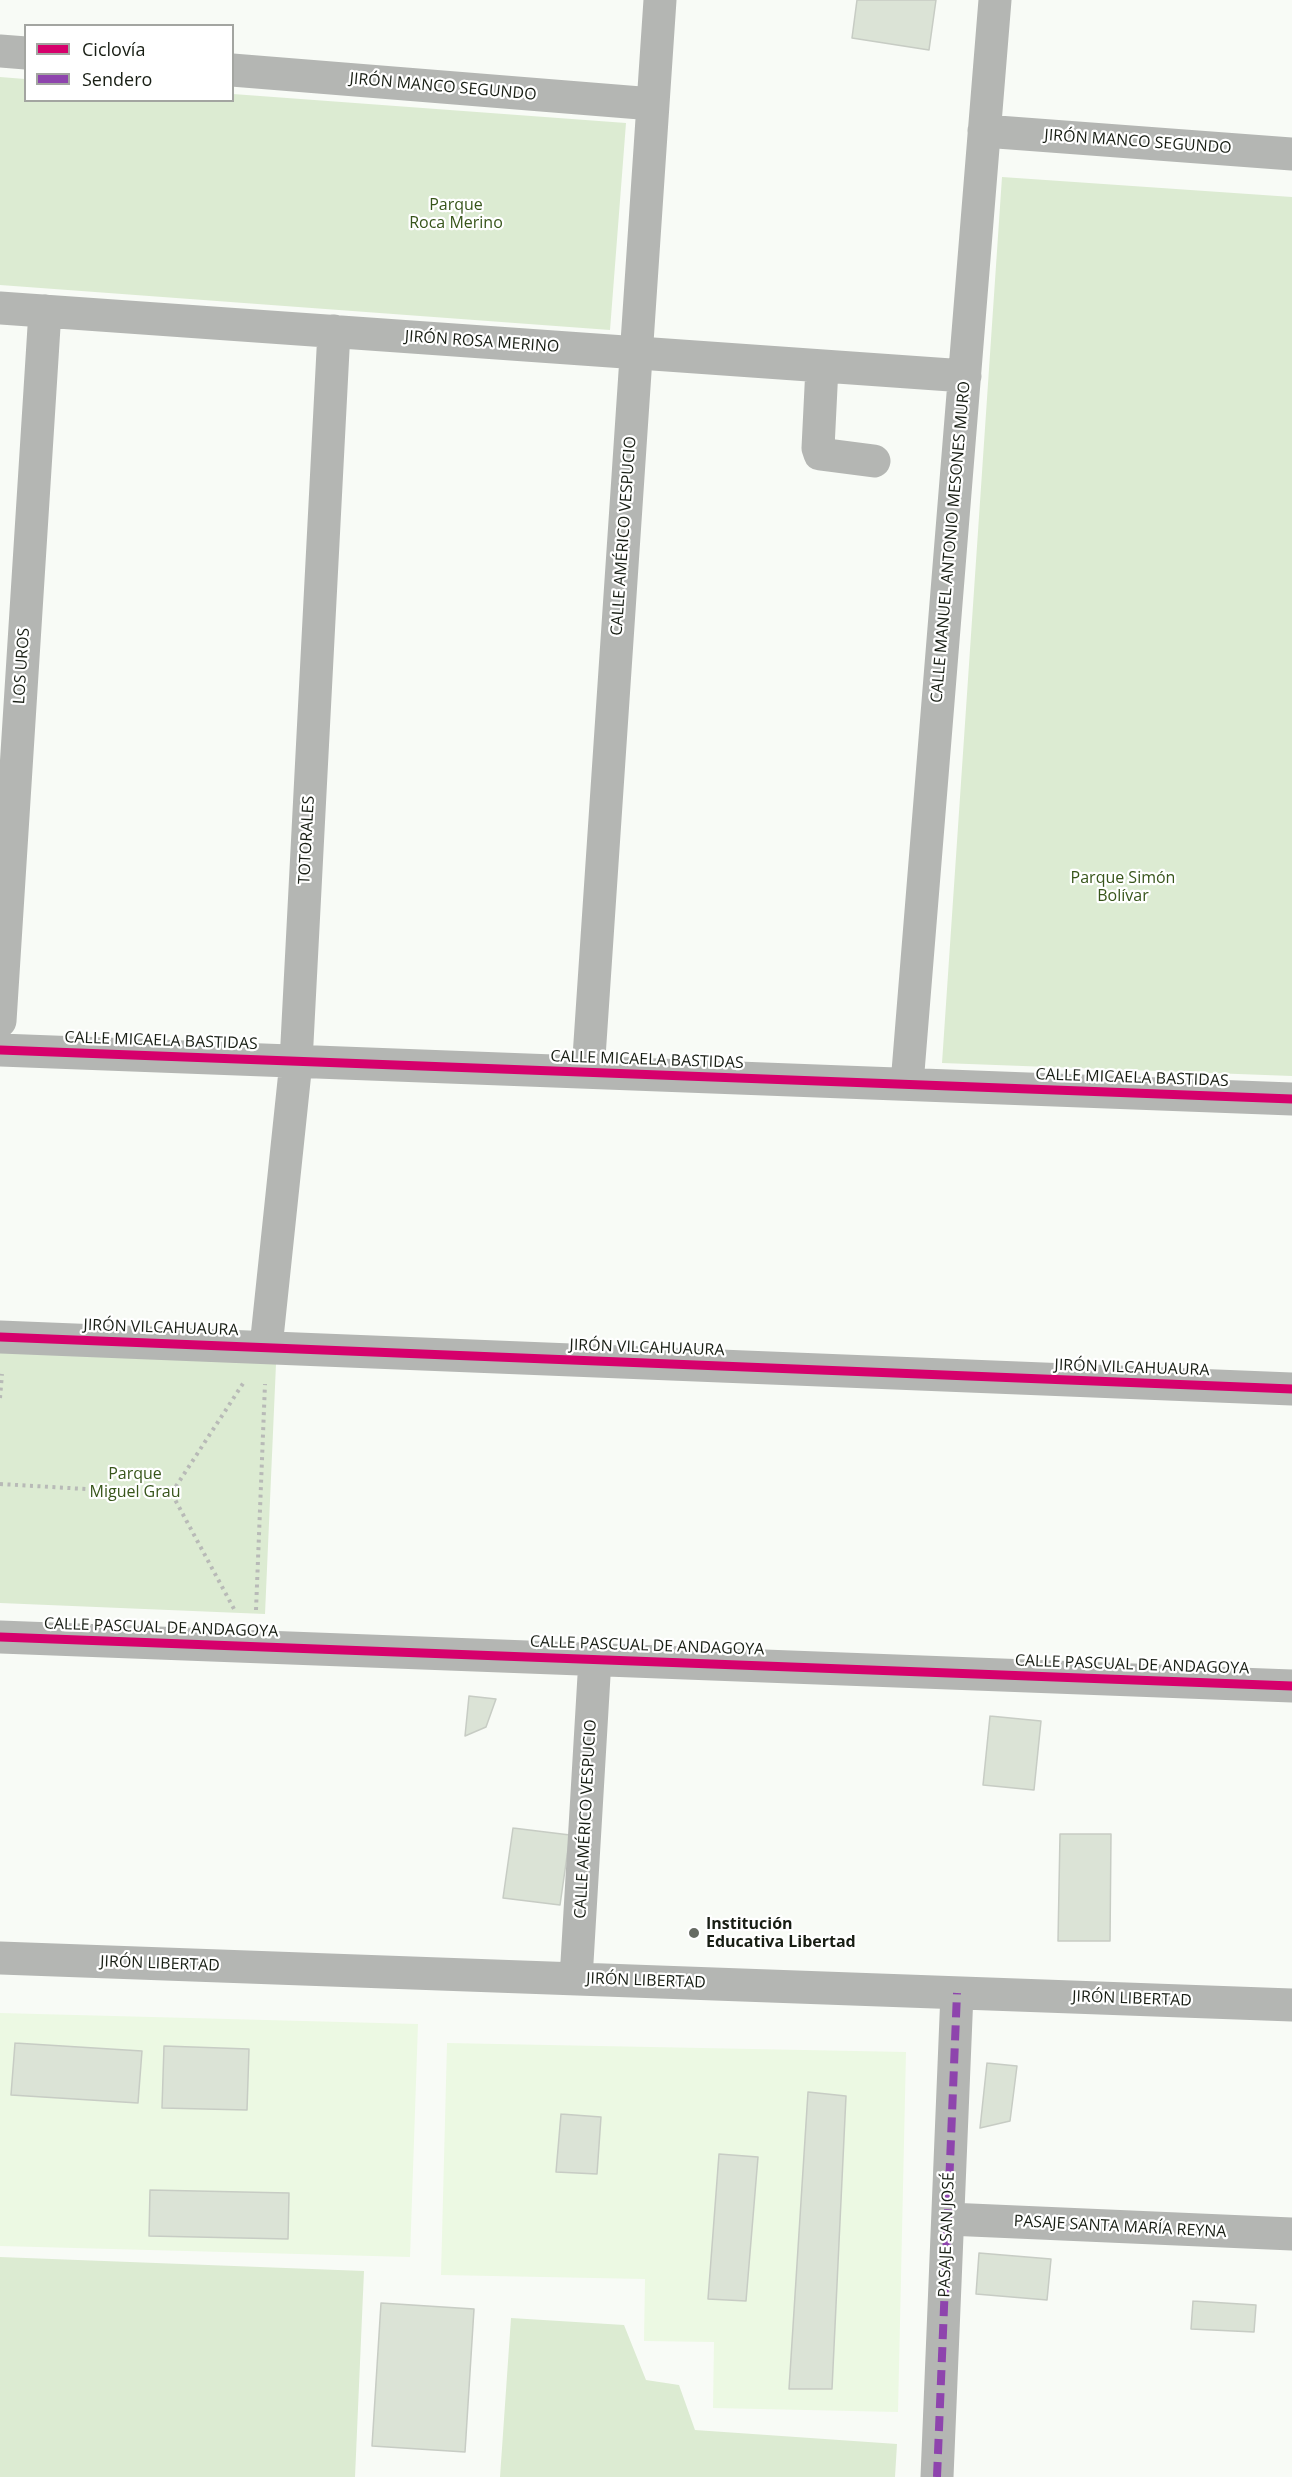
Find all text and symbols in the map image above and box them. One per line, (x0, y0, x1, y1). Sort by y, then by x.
legend (24, 24, 234, 102)
text: Ciclovía (82, 37, 145, 61)
text: Sendero (82, 67, 152, 91)
street label: JIRÓN MANCO SEGUNDO (349, 69, 537, 105)
street label: JIRÓN MANCO SEGUNDO (1044, 126, 1232, 158)
park label: Parque Roca Merino (409, 195, 503, 233)
street label: JIRÓN ROSA MERINO (404, 327, 560, 357)
street label: CALLE MANUEL ANTONIO MESONES MURO (927, 380, 975, 704)
street label: CALLE AMÉRICO VESPUCIO (607, 436, 641, 636)
street label: LOS UROS (10, 627, 34, 705)
street label: TOTORALES (295, 795, 319, 885)
park label: Parque Simón Bolívar (1071, 868, 1175, 906)
street label: CALLE MICAELA BASTIDAS (64, 1028, 258, 1054)
street label: CALLE MICAELA BASTIDAS (550, 1047, 744, 1073)
street label: CALLE MICAELA BASTIDAS (1035, 1065, 1229, 1091)
street label: JIRÓN VILCAHUAURA (83, 1316, 239, 1340)
street label: JIRÓN VILCAHUAURA (569, 1336, 725, 1360)
street label: JIRÓN VILCAHUAURA (1054, 1356, 1210, 1380)
park label: Parque Miguel Grau (90, 1464, 180, 1502)
street label: CALLE PASCUAL DE ANDAGOYA (43, 1614, 279, 1642)
street label: CALLE PASCUAL DE ANDAGOYA (529, 1632, 765, 1660)
street label: CALLE PASCUAL DE ANDAGOYA (1014, 1651, 1250, 1679)
street label: CALLE AMÉRICO VESPUCIO (571, 1719, 601, 1919)
place label: Institución Educativa Libertad (706, 1914, 856, 1952)
marker: Institución Educativa Libertad (687, 1926, 701, 1940)
street label: JIRÓN LIBERTAD (100, 1952, 220, 1976)
street label: JIRÓN LIBERTAD (586, 1969, 706, 1993)
street label: JIRÓN LIBERTAD (1072, 1987, 1192, 2011)
street label: PASAJE SAN JOSÉ (935, 2172, 959, 2298)
street label: PASAJE SANTA MARÍA REYNA (1013, 2212, 1227, 2242)

